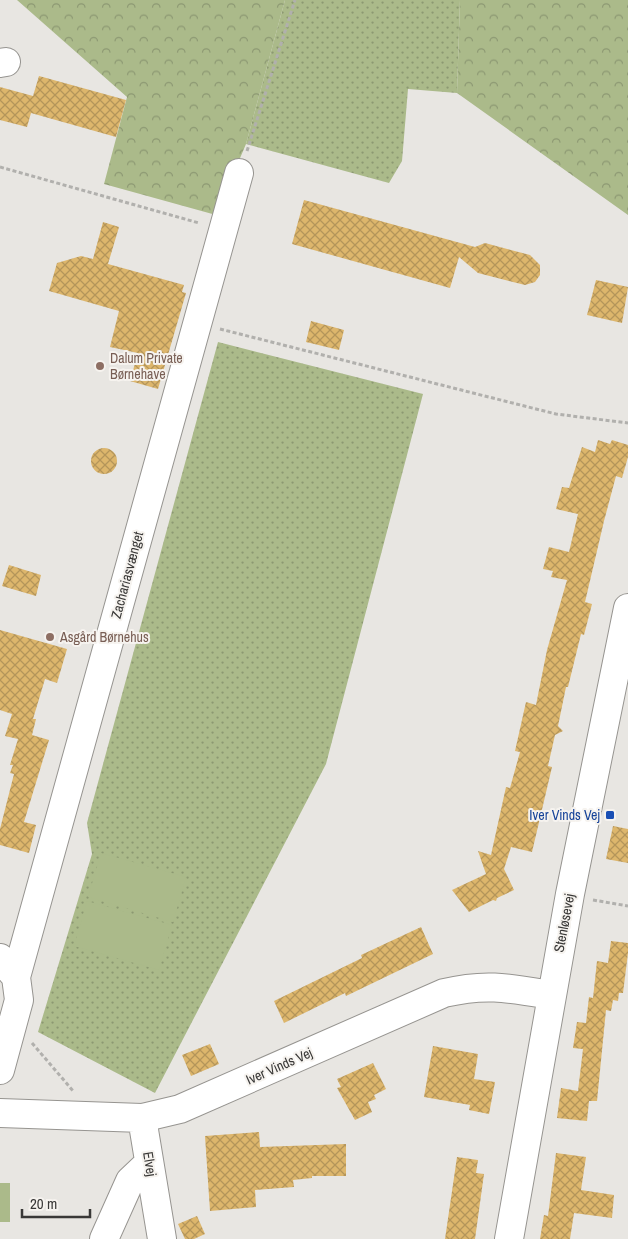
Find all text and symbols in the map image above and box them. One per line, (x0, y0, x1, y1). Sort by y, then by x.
place label: Dalum Private Børnehave (110, 349, 183, 383)
marker: Dalum Private Børnehave (94, 360, 106, 372)
street label: Zachariasvænget (107, 530, 147, 620)
place label: Asgård Børnehus (59, 628, 149, 646)
marker: Asgård Børnehus (44, 631, 56, 643)
place label: Iver Vinds Vej (529, 806, 600, 824)
marker: Iver Vinds Vej (604, 809, 616, 821)
street label: Stenløsevej (550, 892, 578, 954)
street label: Iver Vinds Vej (243, 1043, 315, 1089)
street label: Elvej (139, 1150, 161, 1178)
scale bar (22, 1186, 90, 1218)
text: 20 m (30, 1193, 57, 1214)

